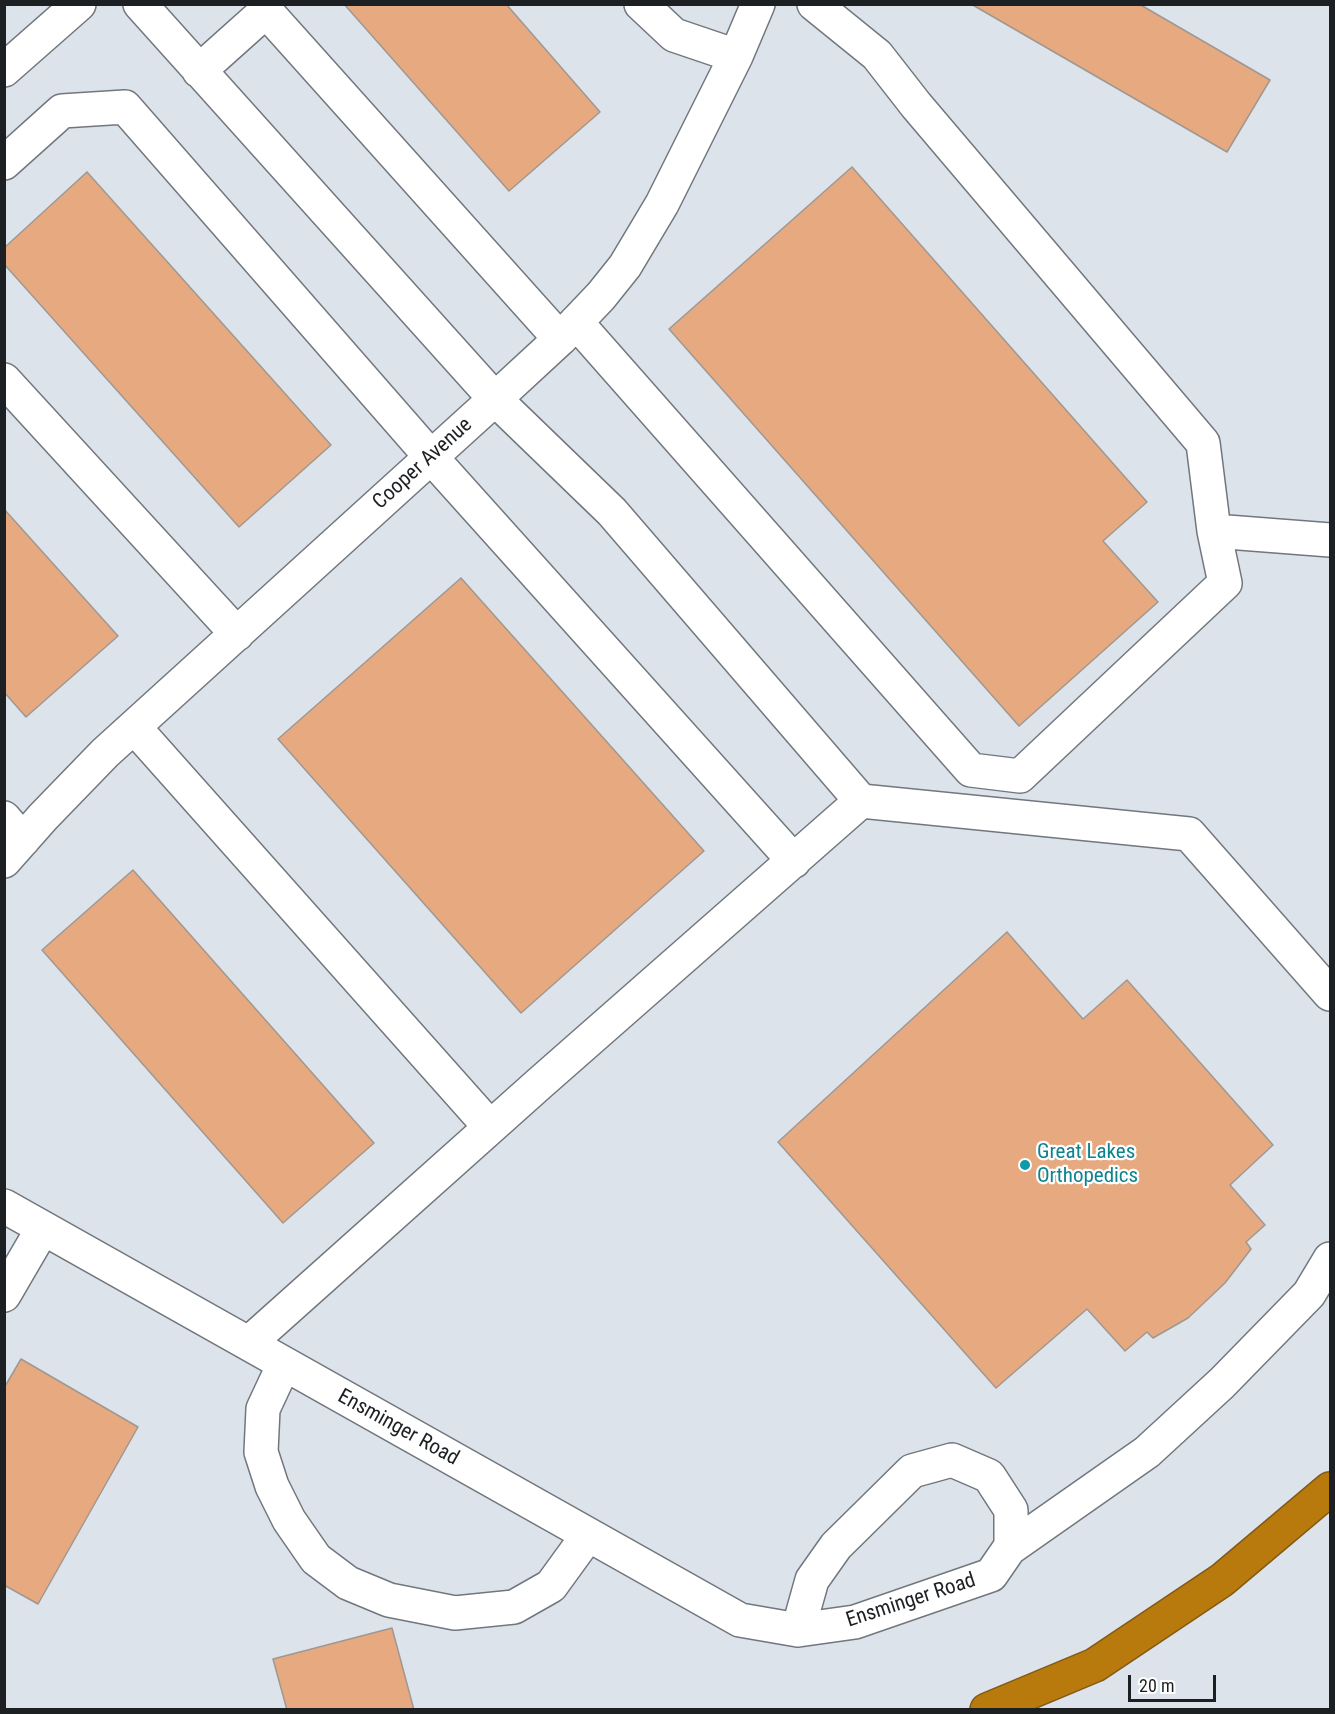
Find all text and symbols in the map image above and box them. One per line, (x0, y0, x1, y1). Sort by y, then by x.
street label: Cooper Avenue (368, 413, 478, 515)
place label: Great Lakes Orthopedics (1037, 1140, 1138, 1190)
marker: Great Lakes Orthopedics (1018, 1158, 1032, 1172)
street label: Ensminger Road (333, 1384, 463, 1472)
street label: Ensminger Road (843, 1568, 979, 1634)
scale bar (1131, 1663, 1220, 1701)
text: 20 m (1139, 1675, 1174, 1696)

